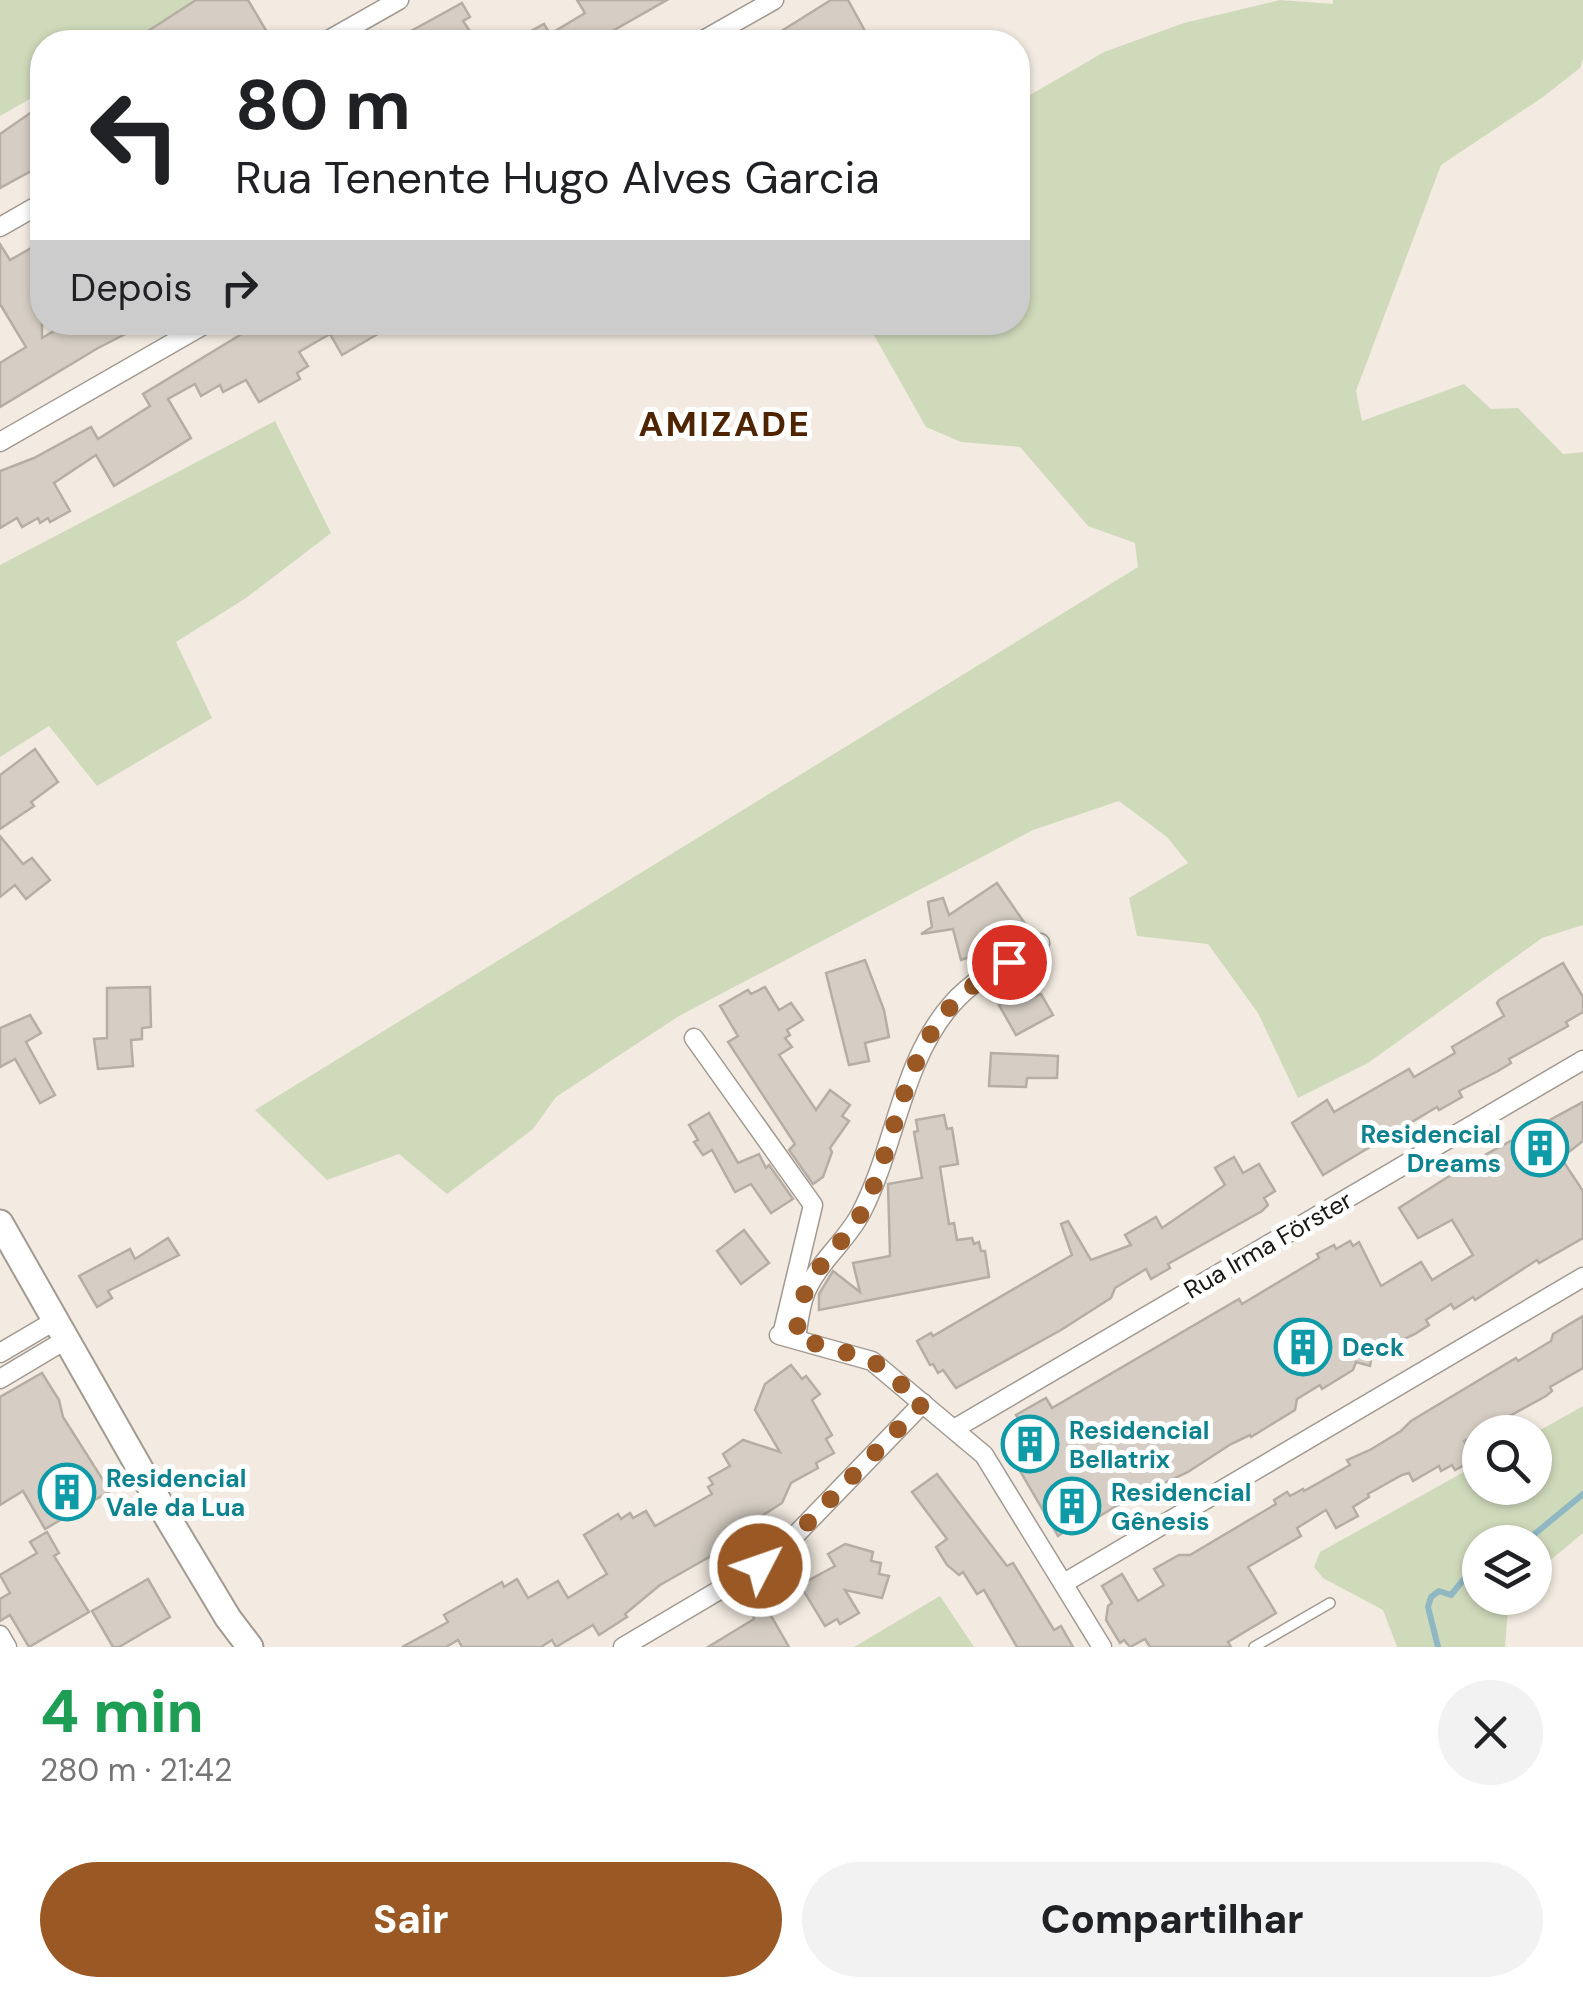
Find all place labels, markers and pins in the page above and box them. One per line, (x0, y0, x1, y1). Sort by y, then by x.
pin (967, 920, 1052, 1005)
place label: Residencial Dreams (1361, 1118, 1501, 1180)
building icon: Residencial Dreams (1510, 1118, 1570, 1178)
building icon: Deck (1273, 1317, 1333, 1377)
place label: Deck (1342, 1331, 1405, 1364)
building icon: Residencial Bellatrix (1000, 1414, 1060, 1474)
place label: Residencial Bellatrix (1069, 1414, 1209, 1476)
building icon: Residencial Vale da Lua (37, 1462, 97, 1522)
place label: Residencial Vale da Lua (106, 1462, 246, 1524)
building icon: Residencial Gênesis (1042, 1476, 1102, 1536)
place label: Residencial Gênesis (1111, 1476, 1251, 1538)

